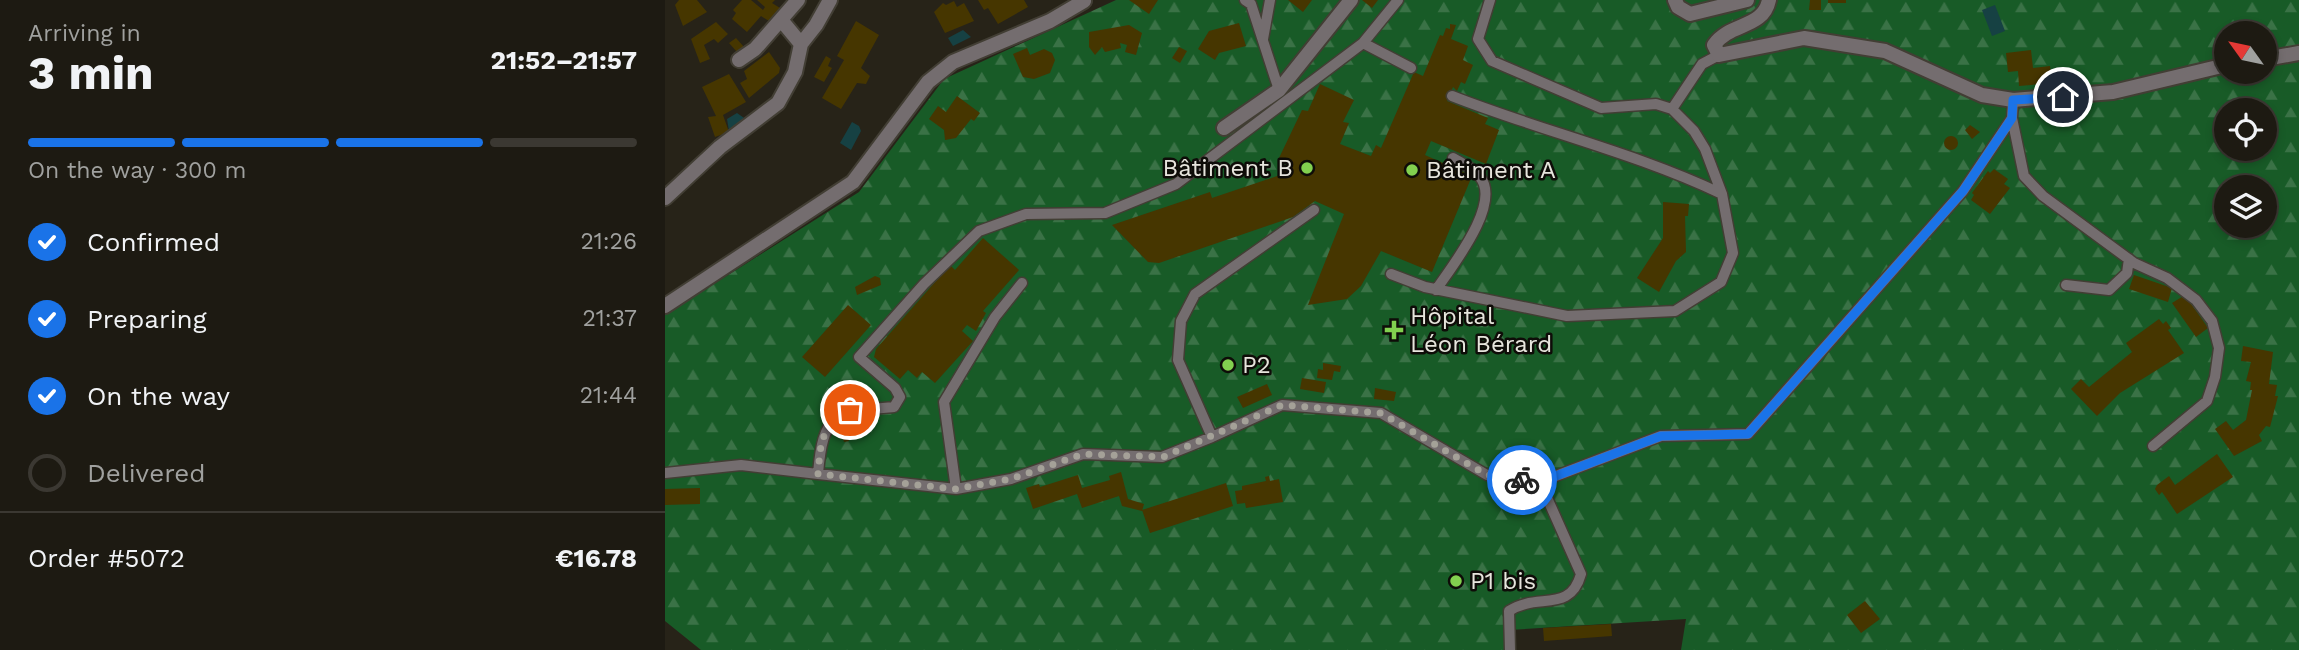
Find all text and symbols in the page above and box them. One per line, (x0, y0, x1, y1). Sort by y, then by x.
text: Arriving in (28, 20, 141, 47)
north arrow (2214, 21, 2277, 84)
map controls (2214, 21, 2277, 238)
text: 21:52–21:57 (490, 45, 637, 75)
text: 3 min (28, 46, 154, 100)
pin (2033, 67, 2093, 127)
icon: home (2044, 78, 2082, 116)
button: locate (2214, 98, 2277, 161)
place label: Bâtiment B (1162, 154, 1293, 182)
place label: Bâtiment A (1426, 156, 1556, 184)
text: On the way · 300 m (28, 157, 246, 184)
marker: Bâtiment B (1299, 160, 1315, 176)
marker: Bâtiment A (1404, 162, 1420, 178)
button: layers (2214, 175, 2277, 238)
icon: check (28, 223, 66, 261)
text: Confirmed (87, 227, 220, 257)
text: 21:26 (580, 228, 637, 255)
icon: check (28, 300, 66, 338)
place label: Hôpital Léon Bérard (1410, 302, 1552, 358)
text: Preparing (87, 304, 207, 334)
text: 21:37 (582, 305, 637, 332)
marker: Hôpital Léon Bérard (1384, 320, 1404, 340)
place label: P2 (1242, 351, 1271, 379)
marker: P2 (1220, 357, 1236, 373)
icon: check (28, 377, 66, 415)
pin (820, 380, 880, 440)
text: On the way (87, 381, 230, 411)
text: 21:44 (580, 382, 637, 409)
icon: bag (831, 391, 869, 429)
courier (1487, 445, 1557, 515)
text: Delivered (87, 458, 206, 488)
icon: bike (1503, 461, 1541, 499)
text: Order #5072 (28, 543, 185, 573)
text: €16.78 (555, 543, 637, 573)
place label: P1 bis (1470, 567, 1536, 595)
marker: P1 bis (1448, 573, 1464, 589)

